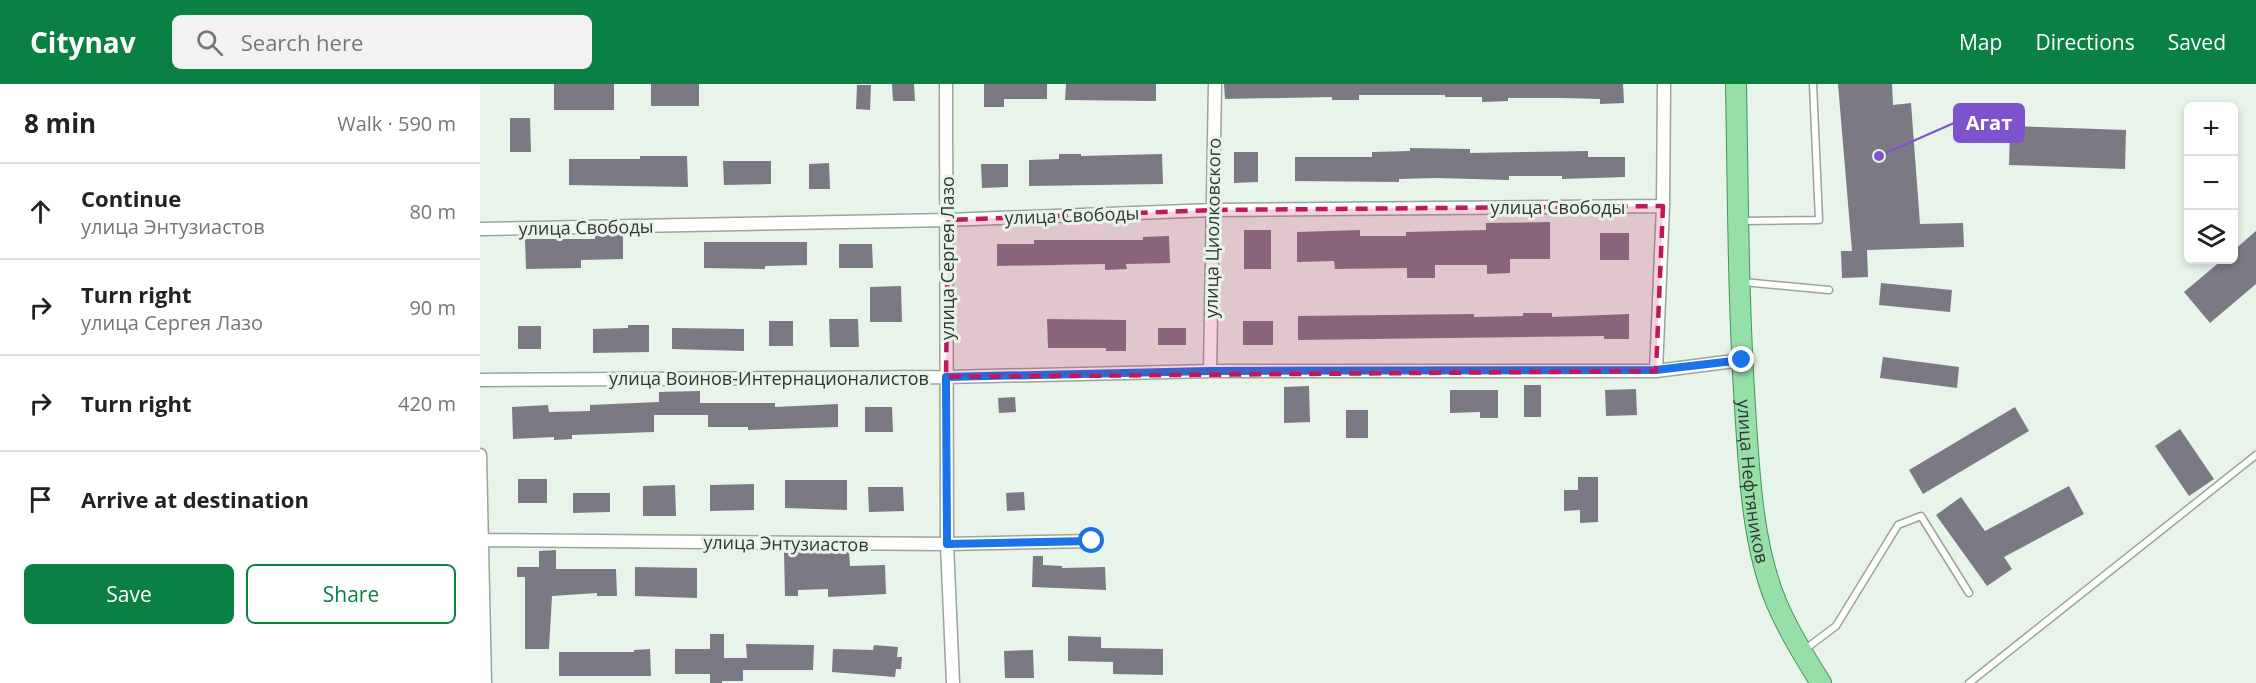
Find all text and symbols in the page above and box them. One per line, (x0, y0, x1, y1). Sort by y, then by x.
search box (172, 15, 592, 69)
text: Citynav (30, 23, 136, 61)
icon: search (193, 26, 226, 59)
text: Search here (241, 27, 363, 57)
text: Map (1959, 28, 2002, 56)
text: Directions (2035, 28, 2135, 56)
text: Saved (2168, 28, 2226, 56)
map controls (2184, 102, 2238, 264)
button: + (2184, 102, 2238, 156)
callout: Агат (1954, 104, 2024, 142)
text: 8 min (24, 105, 96, 141)
text: Агат (1966, 109, 2012, 136)
text: Walk · 590 m (337, 110, 456, 137)
street label: улица Циолковского (1198, 138, 1226, 318)
button: − (2184, 156, 2238, 210)
street label: улица Сергея Лазо (935, 176, 959, 340)
text: Continue (81, 183, 181, 213)
icon: ahead (24, 195, 57, 228)
street label: улица Свободы (1491, 195, 1625, 219)
text: 80 m (409, 198, 456, 225)
street label: улица Свободы (1004, 201, 1140, 229)
button: layers (2184, 210, 2238, 264)
text: улица Энтузиастов (81, 213, 265, 240)
street label: улица Свободы (518, 214, 654, 240)
text: Turn right (81, 279, 192, 309)
icon: right (24, 291, 57, 324)
text: 90 m (409, 294, 456, 321)
text: улица Сергея Лазо (81, 309, 263, 336)
route end (1728, 346, 1754, 372)
street label: улица Воинов-Интернационалистов (609, 366, 929, 390)
icon: right (24, 387, 57, 420)
text: Turn right (81, 388, 192, 418)
text: 420 m (398, 390, 456, 417)
street label: улица Нефтяников (1733, 399, 1775, 566)
icon: arrive (24, 483, 57, 516)
text: Arrive at destination (81, 484, 309, 514)
route start (1078, 527, 1104, 553)
street label: улица Энтузиастов (703, 530, 869, 556)
button: Save (24, 564, 234, 624)
button: Share (246, 564, 456, 624)

